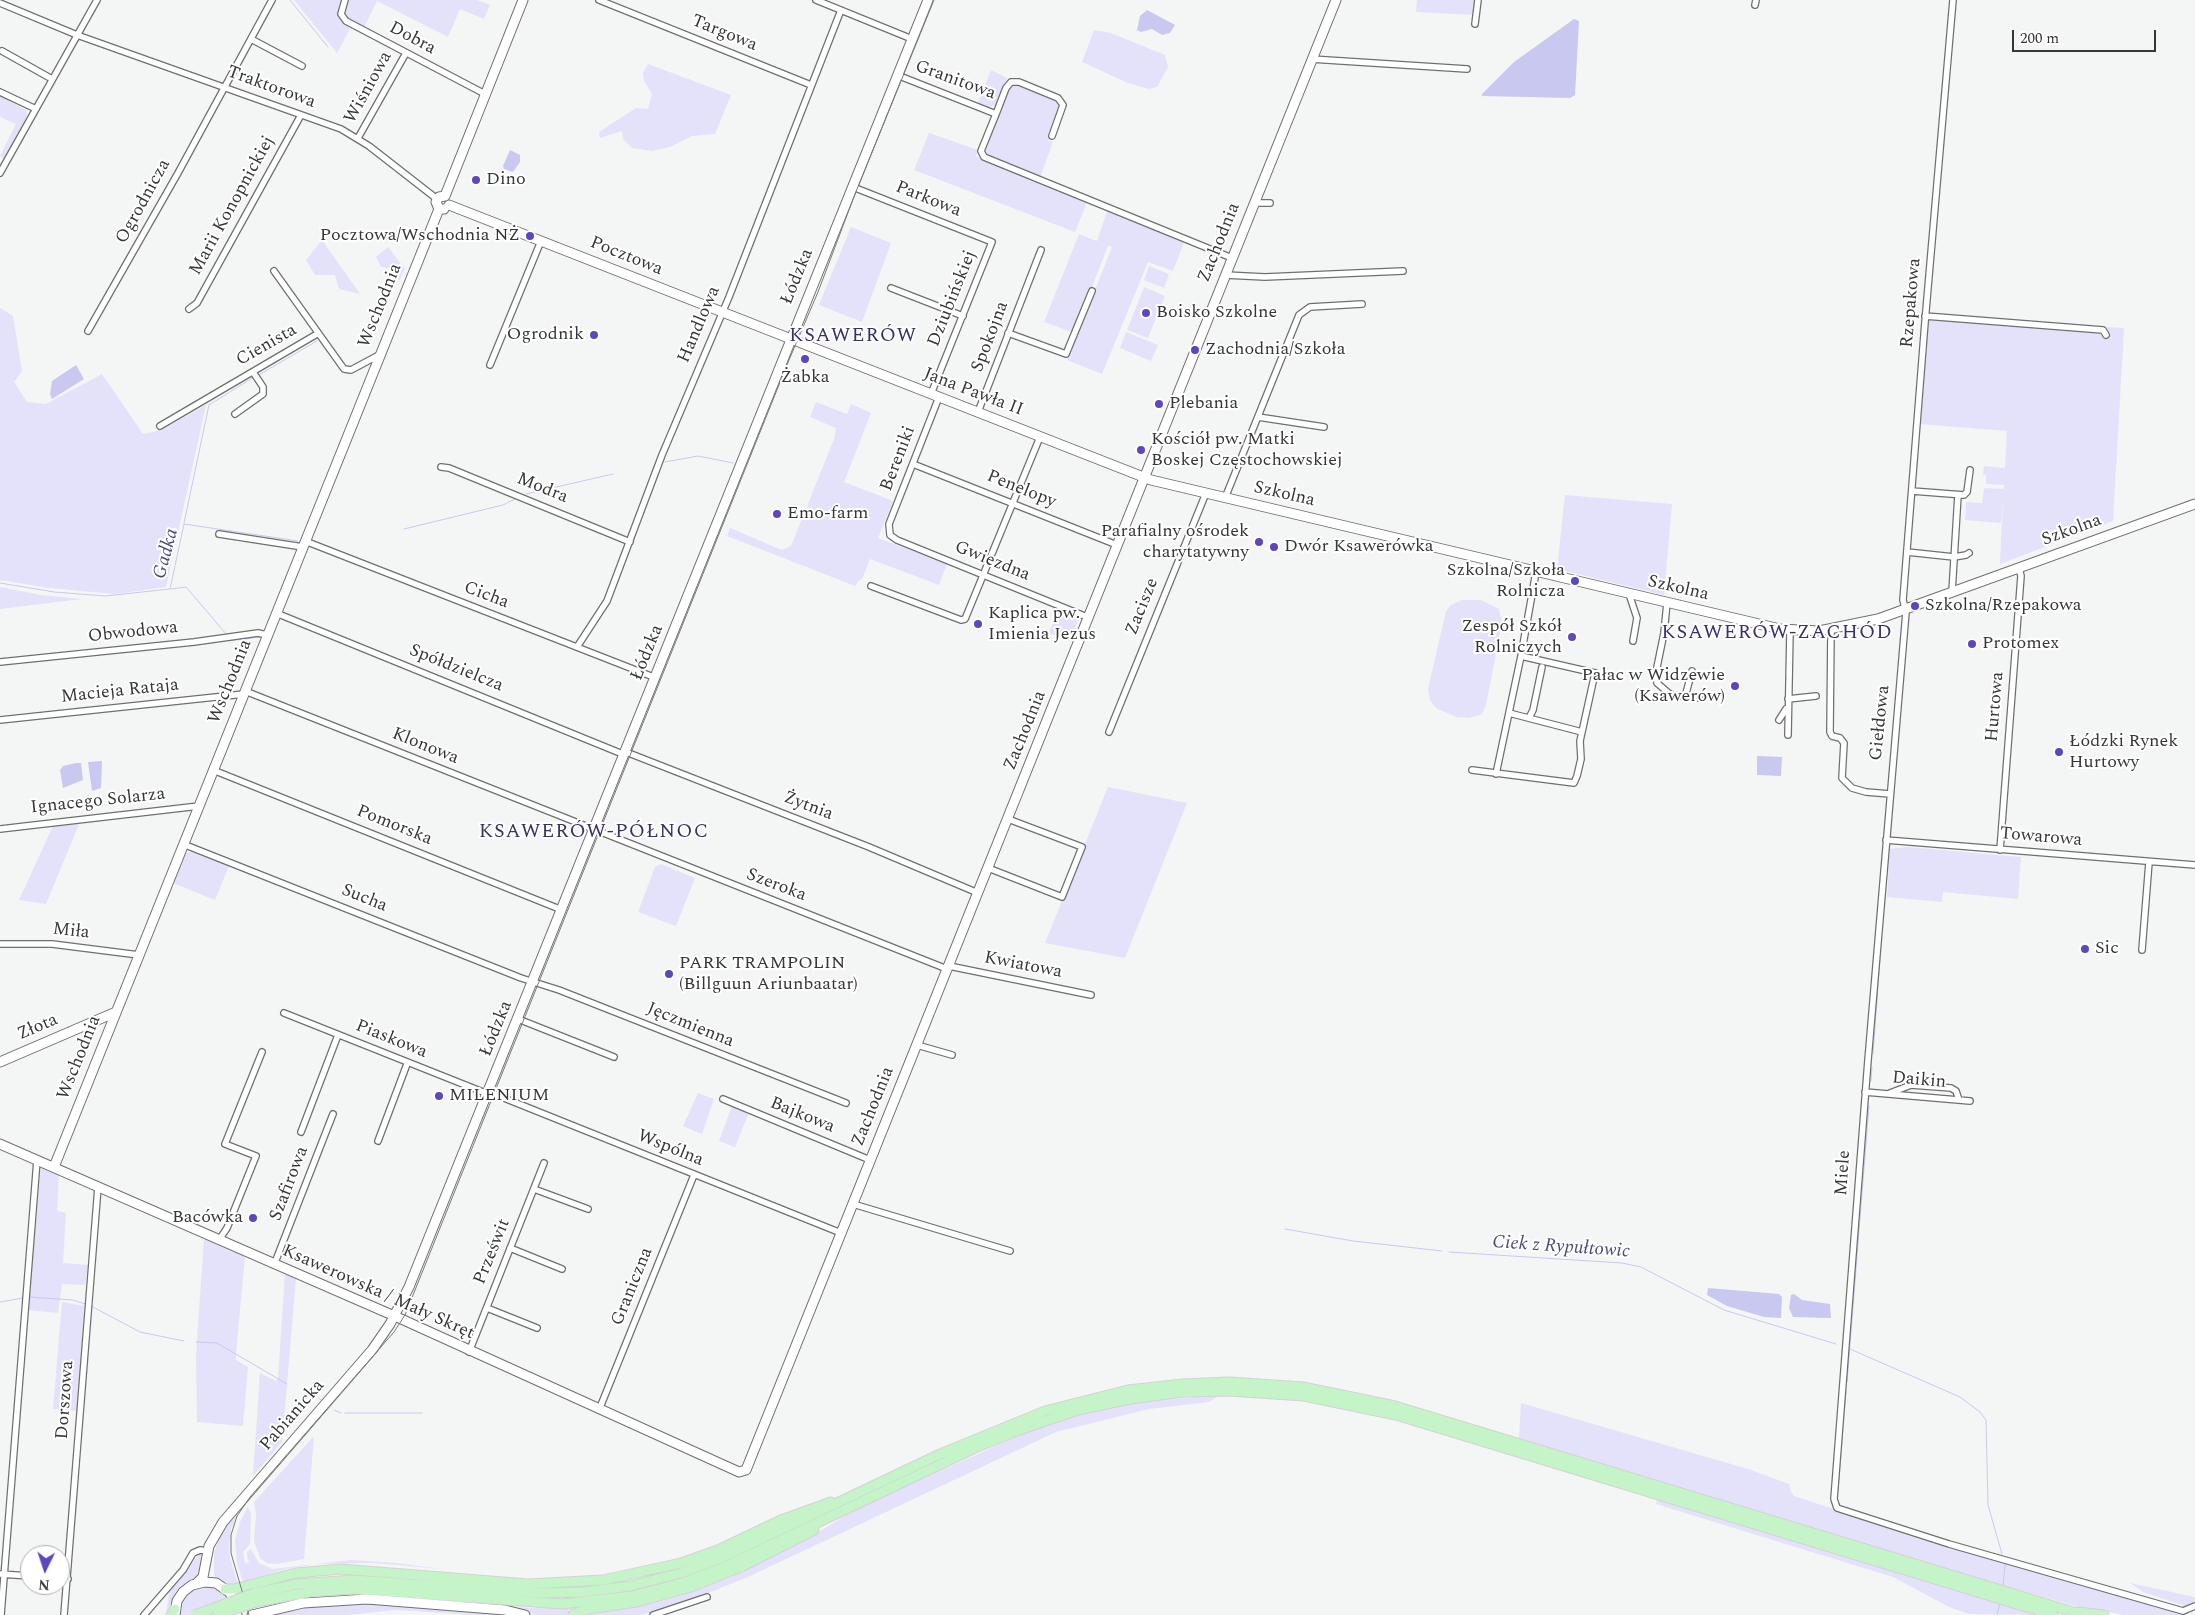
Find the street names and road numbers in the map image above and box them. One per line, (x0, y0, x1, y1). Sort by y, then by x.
street label: Targowa (688, 11, 760, 57)
street label: Dobra (385, 18, 439, 60)
street label: Wiśniowa (340, 48, 398, 128)
street label: Granitowa (912, 56, 998, 106)
street label: Traktorowa (224, 62, 318, 114)
street label: Marii Konopnickiej (186, 133, 280, 279)
street label: Ogrodnicza (112, 156, 176, 248)
street label: Parkowa (892, 177, 964, 223)
street label: Zachodnia (1194, 200, 1246, 286)
street label: Pocztowa (586, 233, 666, 281)
street label: Łódzka (777, 246, 819, 308)
street label: Dziubińskiej (924, 248, 982, 350)
street label: Rzepakowa (1897, 257, 1927, 349)
street label: Wschodnia (354, 261, 408, 351)
street label: Handlowa (674, 283, 726, 367)
street label: Spokojna (968, 299, 1014, 375)
street label: Cienista (233, 320, 301, 372)
street label: Jana Pawła II (920, 364, 1026, 422)
street label: Bereniki (877, 423, 921, 495)
street label: Penelopy (983, 466, 1059, 514)
street label: Modra (513, 469, 571, 509)
street label: Szkolna (1251, 477, 1317, 513)
street label: Szkolna (2039, 510, 2105, 552)
street label: Gwiezdna (951, 537, 1033, 587)
street label: Szkolna (1645, 571, 1711, 607)
street label: Zacisze (1122, 575, 1164, 639)
street label: Cicha (460, 578, 512, 614)
street label: Obwodowa (87, 618, 179, 648)
street label: Łódzka (627, 622, 669, 684)
street label: Wschodnia (204, 637, 258, 727)
street label: Spółdzielcza (406, 640, 506, 698)
street label: Hurtowa (1982, 671, 2010, 743)
street label: Macieja Rataja (60, 675, 180, 709)
street label: Giełdowa (1866, 684, 1896, 762)
street label: Zachodnia (1000, 688, 1052, 774)
street label: Klonowa (388, 724, 462, 770)
street label: Ignacego Solarza (30, 784, 166, 820)
street label: Żytnia (780, 788, 836, 826)
street label: Pomorska (353, 801, 435, 851)
street label: Towarowa (1999, 824, 2083, 852)
street label: Szeroka (743, 865, 809, 907)
street label: Sucha (338, 880, 390, 918)
street label: Miła (51, 919, 91, 945)
street label: Kwiatowa (982, 948, 1064, 984)
street label: Łódzka (476, 998, 518, 1060)
street label: Jęczmienna (643, 999, 737, 1053)
street label: Złota (15, 1010, 61, 1046)
street label: Wschodnia (53, 1013, 107, 1103)
street label: Piaskowa (352, 1016, 430, 1064)
street label: Zachodnia (848, 1064, 900, 1150)
street label: Daikin (1891, 1068, 1947, 1094)
street label: Bajkowa (766, 1093, 838, 1139)
street label: Wspólna (634, 1126, 706, 1172)
street label: Szafirowa (266, 1144, 314, 1224)
street label: Miele (1832, 1149, 1856, 1197)
street label: Prześwit (470, 1216, 516, 1288)
street label: Ksawerowska / Mały Skręt (279, 1241, 477, 1345)
street label: Graniczna (608, 1245, 658, 1329)
street label: Dorszowa (52, 1360, 80, 1440)
street label: Pabianicka (256, 1376, 330, 1456)

